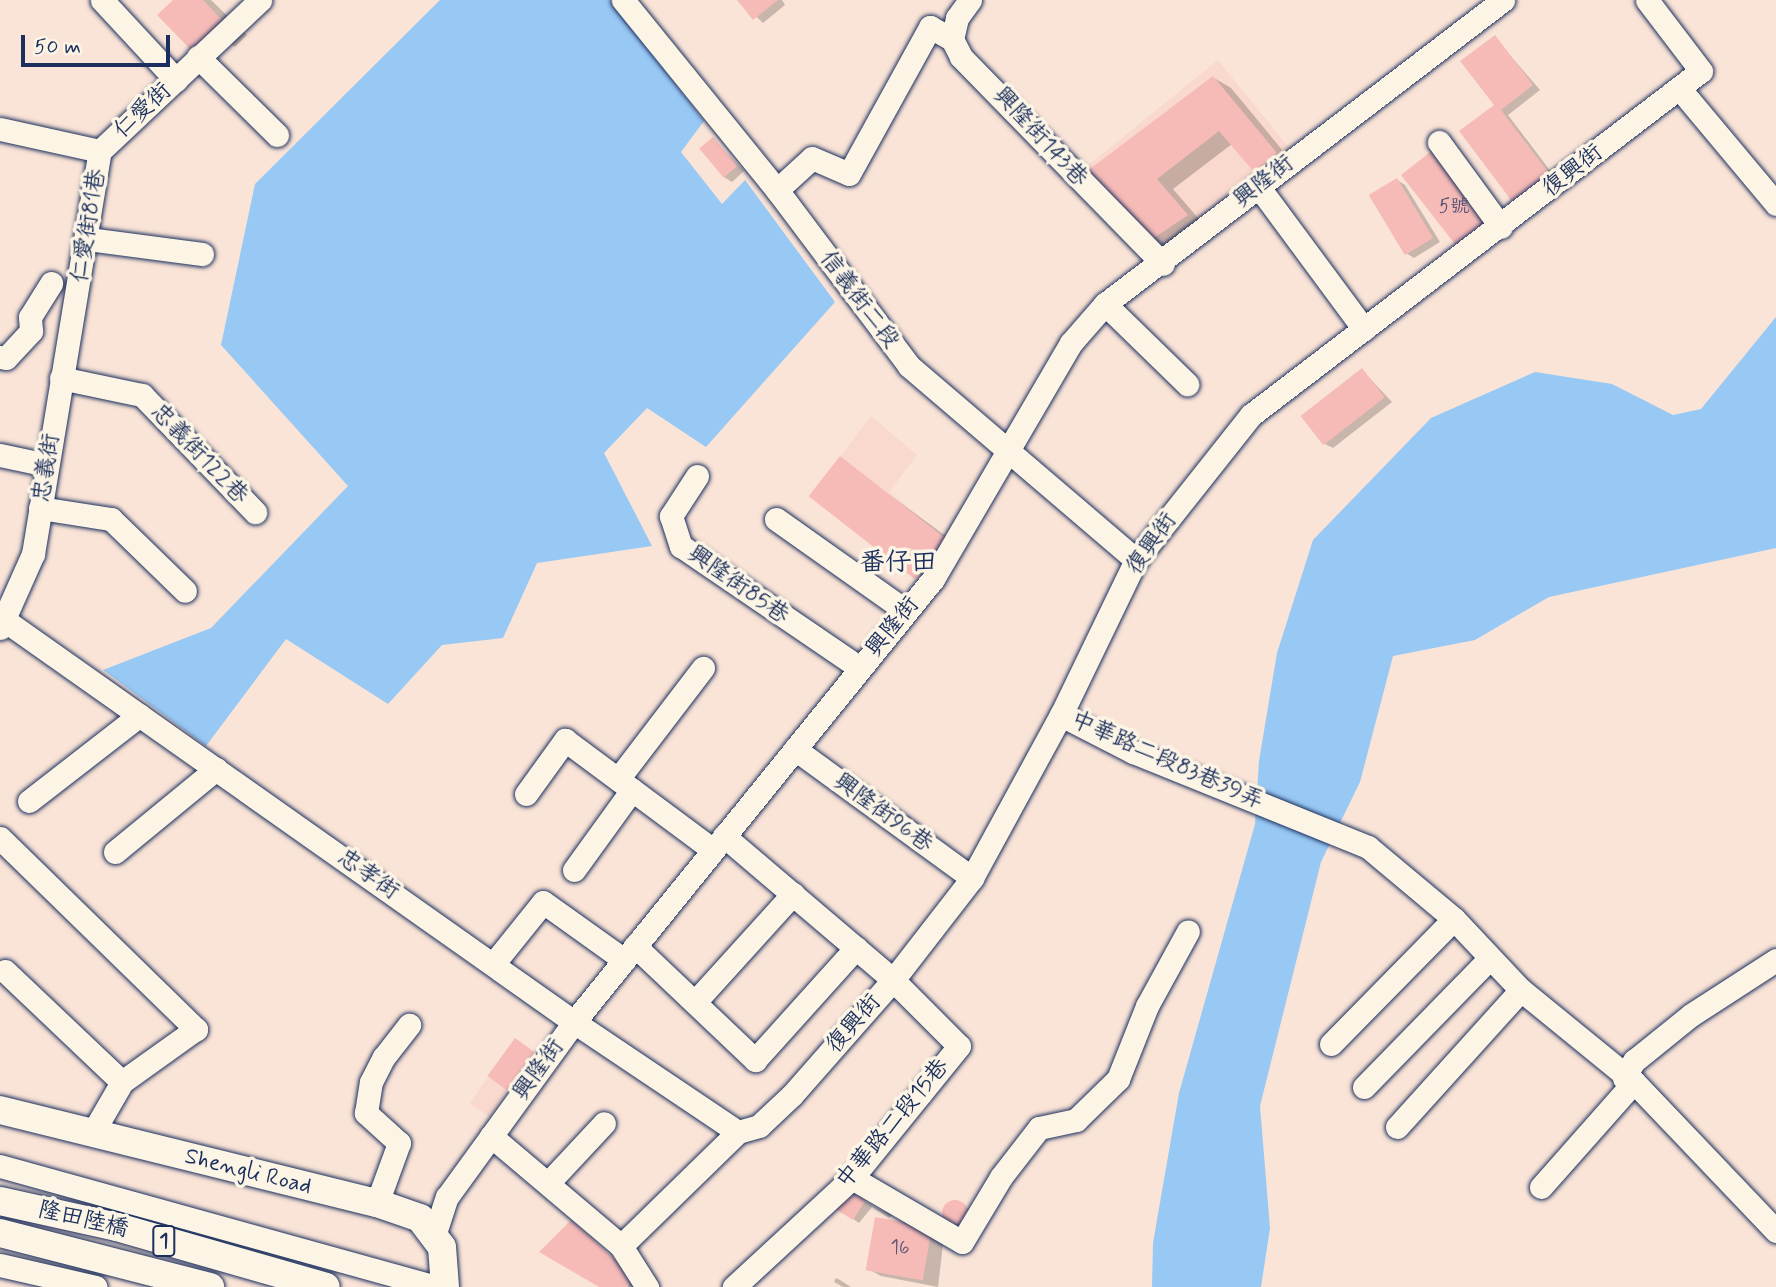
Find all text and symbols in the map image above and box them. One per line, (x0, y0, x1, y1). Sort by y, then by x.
scale bar (24, 21, 173, 65)
text: 50 m (34, 33, 81, 61)
street label: 仁愛街 (108, 77, 178, 145)
street label: 興隆街143巷 (987, 82, 1093, 192)
street label: 復興街 (1537, 139, 1609, 203)
street label: 興隆街 (1228, 150, 1300, 214)
street label: 仁愛街81巷 (66, 167, 112, 285)
house number: 5號 (1439, 196, 1469, 218)
street label: 信義街二段 (813, 246, 905, 354)
street label: 忠義街122巷 (145, 398, 253, 510)
street label: 忠義街 (28, 432, 66, 504)
street label: 復興街 (1121, 508, 1183, 580)
street label: 興隆街85巷 (682, 540, 794, 630)
district label: 番仔田 (859, 548, 937, 580)
street label: 興隆街 (861, 592, 925, 662)
street label: 中華路二段83巷39弄 (1066, 706, 1268, 816)
street label: 興隆街96巷 (828, 768, 938, 858)
street label: 忠孝街 (332, 844, 404, 906)
street label: 復興街 (821, 989, 887, 1059)
street label: 興隆街 (508, 1034, 570, 1106)
street label: 中華路二段15巷 (831, 1054, 955, 1194)
street label: Shengli Road (182, 1143, 314, 1201)
street label: 隆田陸橋 (35, 1196, 131, 1244)
road number: 1 (152, 1224, 176, 1258)
house number: 16 (891, 1237, 909, 1259)

